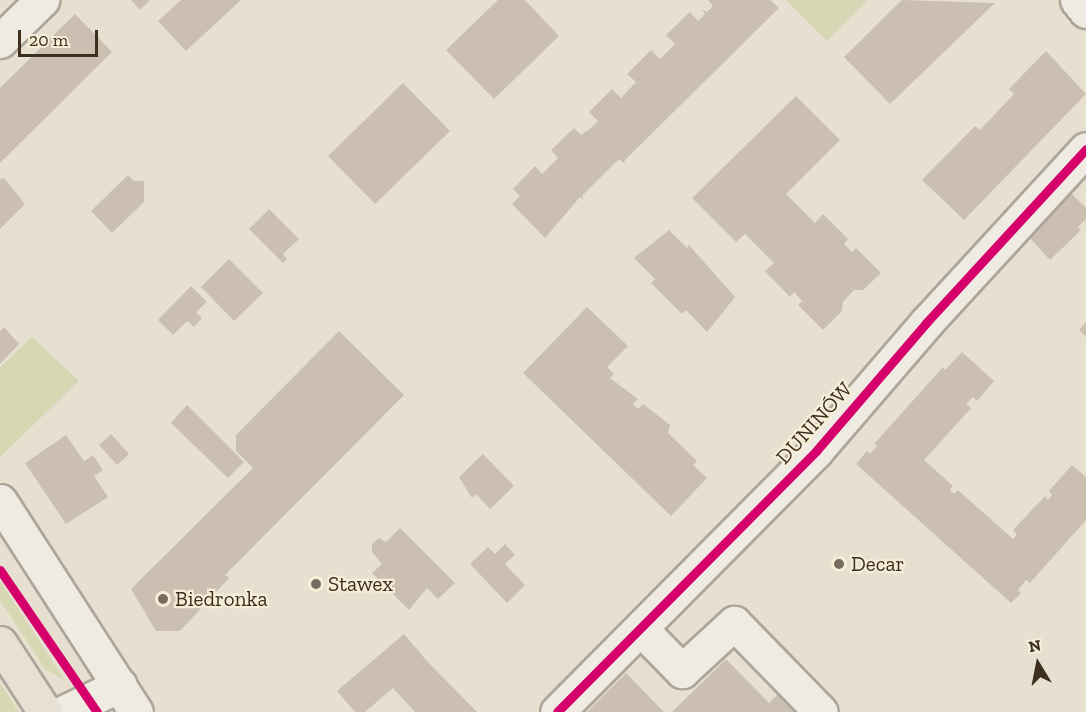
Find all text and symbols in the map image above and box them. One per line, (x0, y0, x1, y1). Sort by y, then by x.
scale bar (21, 18, 100, 56)
text: 20 m (29, 29, 68, 51)
street label: DUNINÓW (771, 377, 857, 469)
place label: Decar (851, 551, 904, 577)
marker: Decar (832, 557, 846, 571)
place label: Stawex (328, 571, 393, 597)
marker: Stawex (309, 577, 323, 591)
place label: Biedronka (175, 586, 268, 612)
marker: Biedronka (156, 592, 170, 606)
north arrow (1008, 634, 1068, 694)
text: N (1027, 635, 1042, 656)

